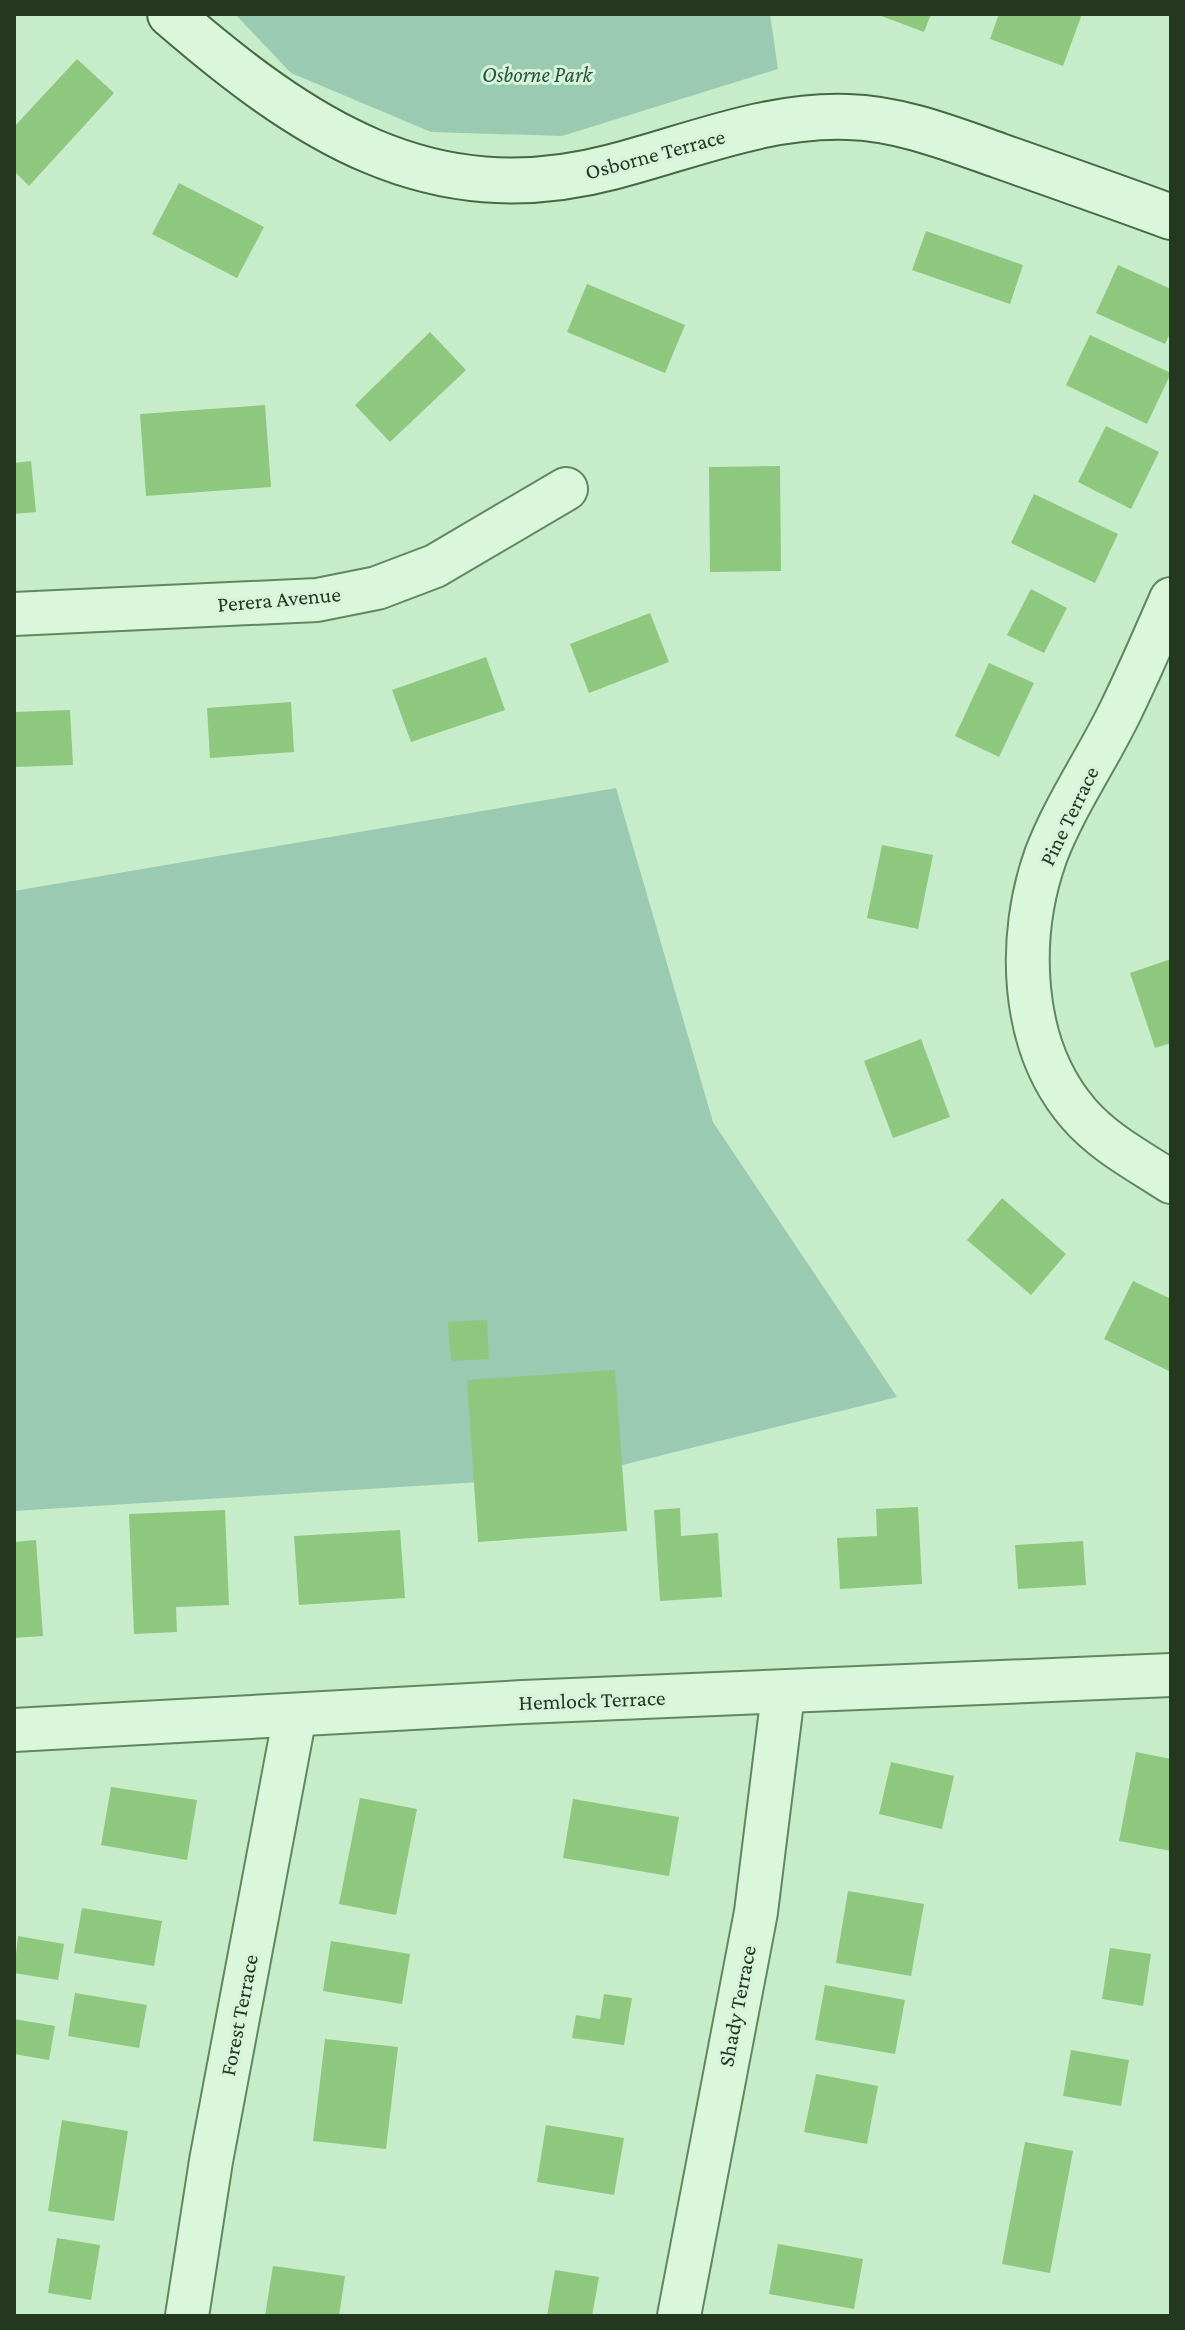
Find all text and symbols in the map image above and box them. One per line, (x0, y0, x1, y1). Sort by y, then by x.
park label: Osborne Park (482, 62, 593, 87)
street label: Osborne Terrace (582, 123, 728, 185)
street label: Perera Avenue (216, 581, 342, 617)
street label: Pine Terrace (1034, 762, 1104, 870)
street label: Hemlock Terrace (518, 1685, 666, 1715)
street label: Shady Terrace (713, 1943, 761, 2069)
street label: Forest Terrace (215, 1952, 263, 2078)

